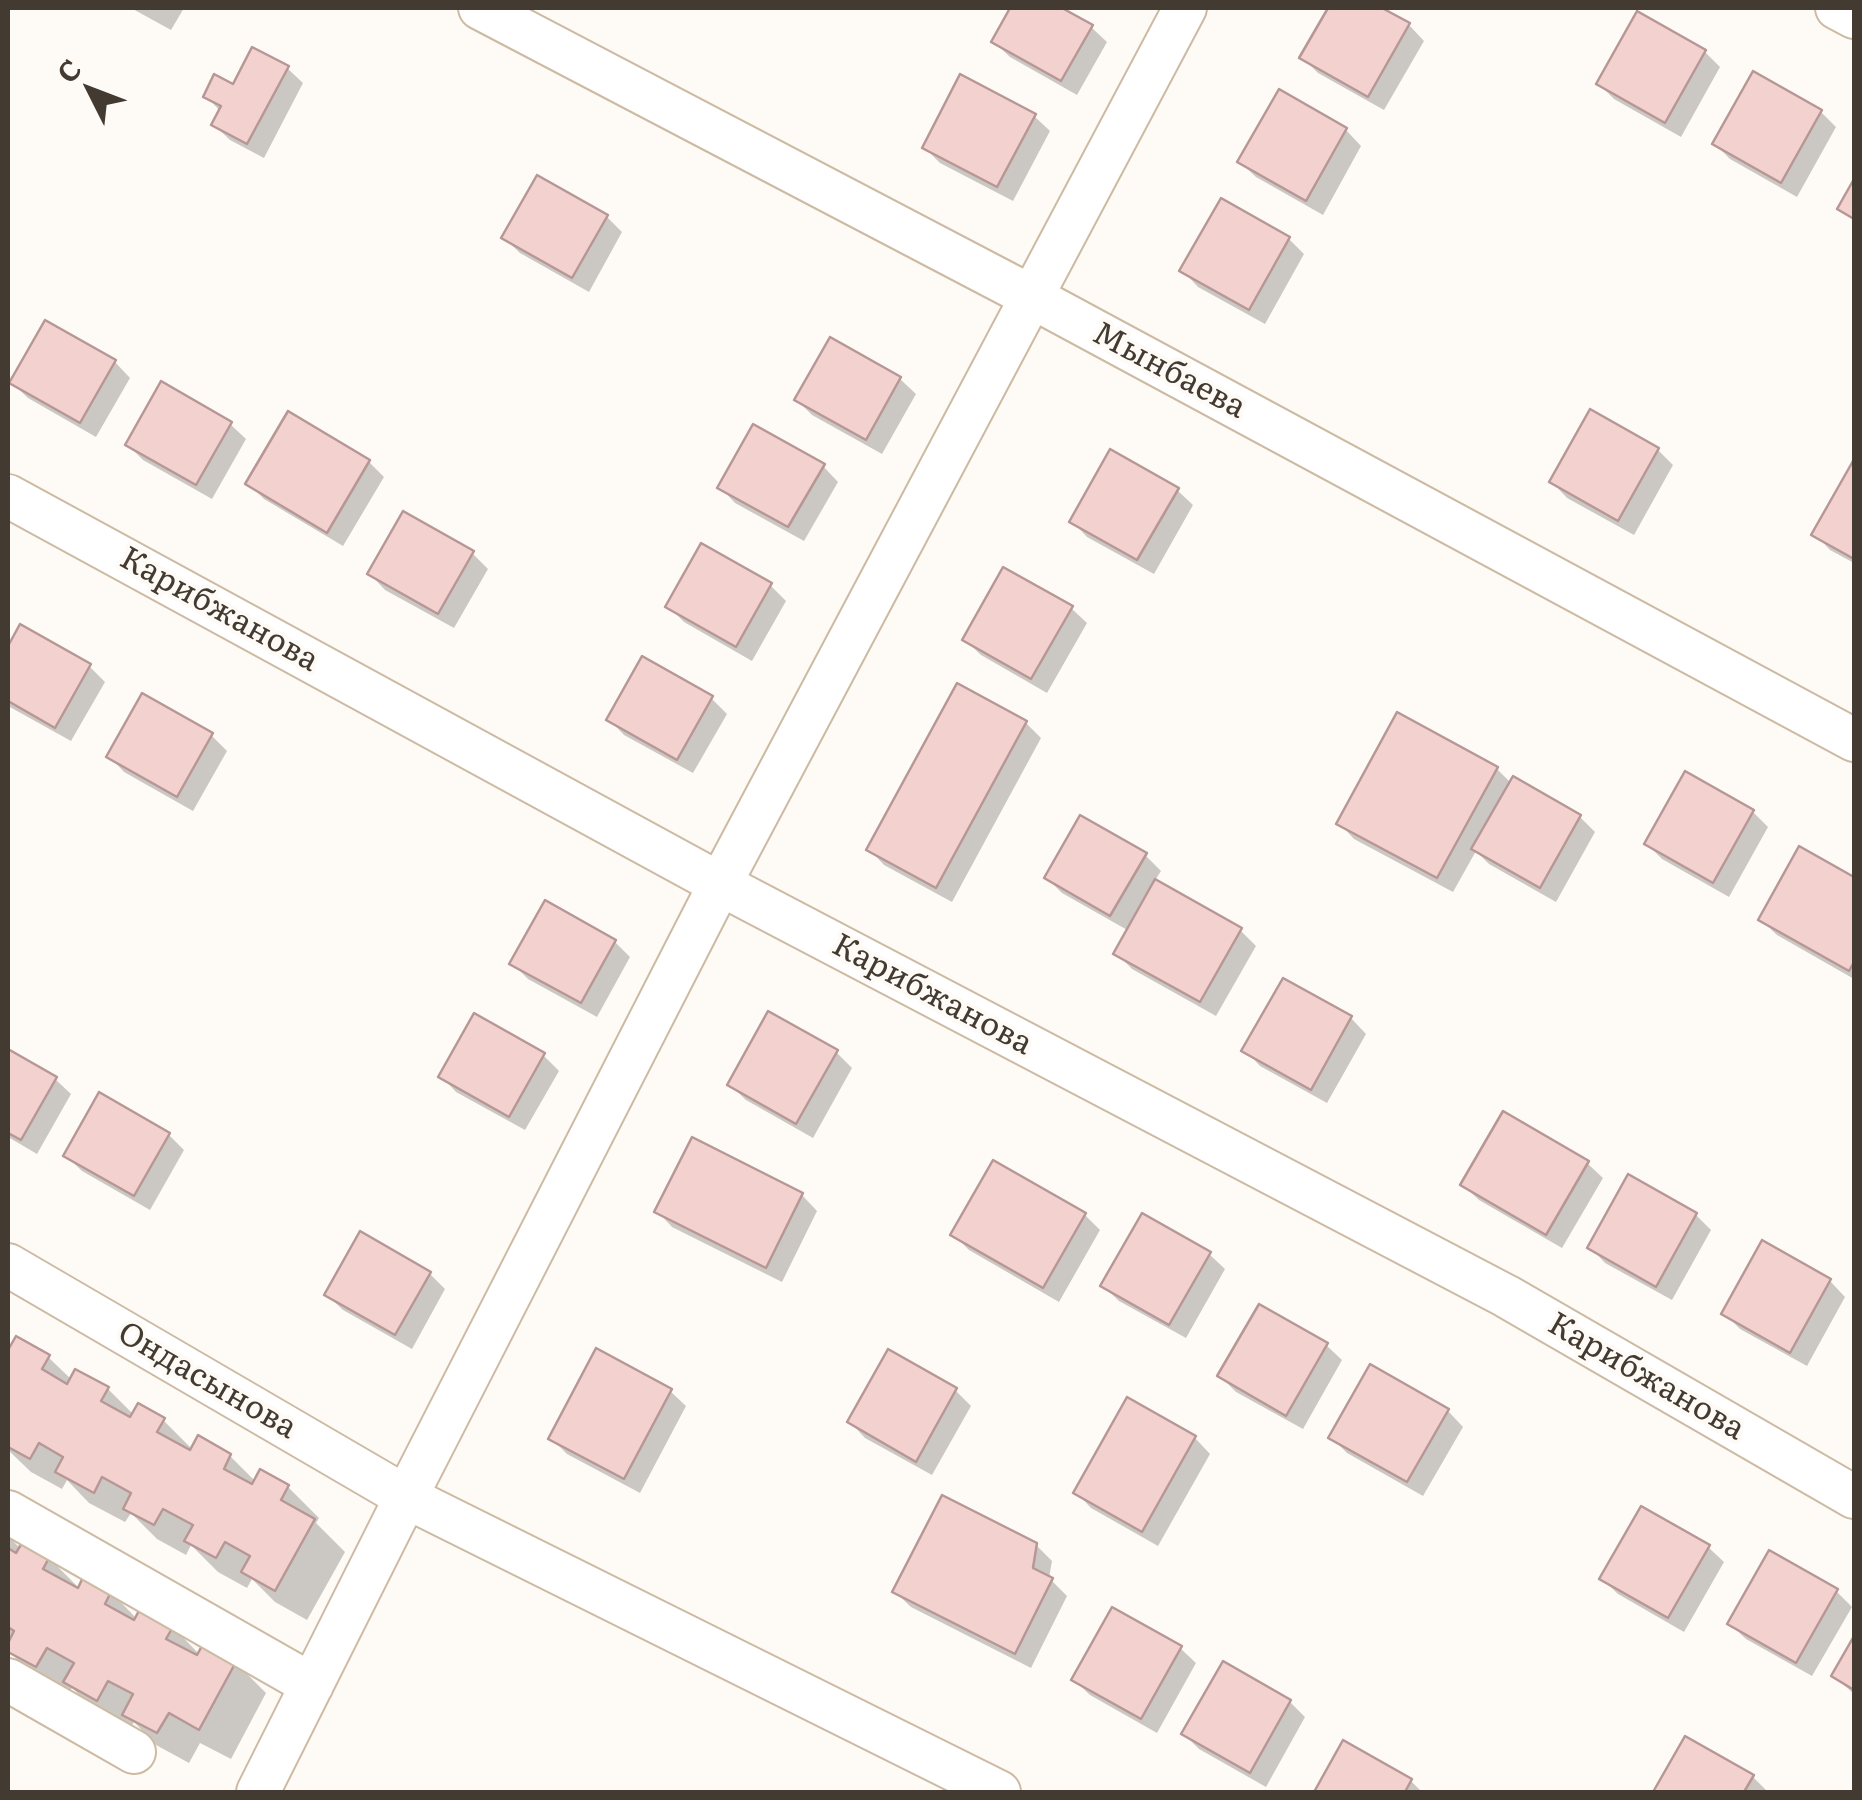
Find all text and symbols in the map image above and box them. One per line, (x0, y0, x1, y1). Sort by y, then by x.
north arrow (40, 40, 140, 140)
text: С (45, 48, 90, 91)
street label: Мынбаева (1086, 315, 1252, 427)
street label: Карибжанова (113, 540, 325, 680)
street label: Карибжанова (825, 926, 1039, 1064)
street label: Карибжанова (1541, 1305, 1751, 1449)
street label: Ондасынова (111, 1314, 303, 1448)

